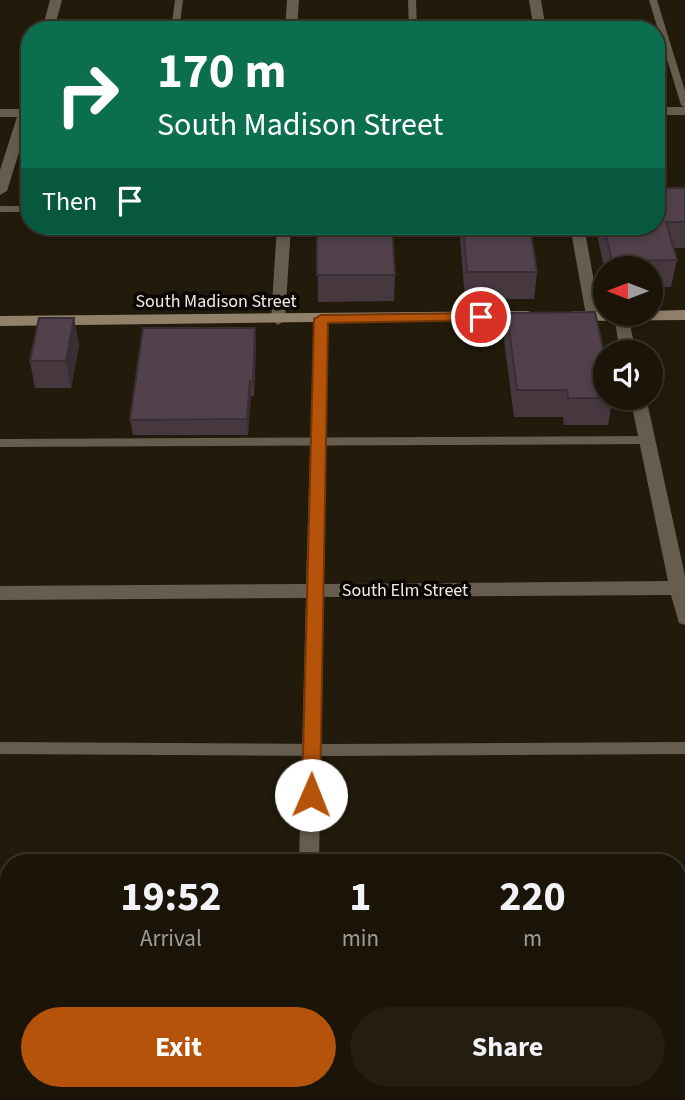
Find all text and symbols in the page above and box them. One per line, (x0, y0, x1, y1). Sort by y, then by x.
text: 170 m (157, 37, 286, 107)
icon: right (42, 49, 133, 140)
text: South Madison Street (157, 102, 443, 148)
icon: arrive (111, 182, 149, 220)
text: Then (42, 183, 97, 220)
north arrow (593, 256, 663, 326)
map controls (593, 256, 663, 410)
pin (451, 287, 511, 347)
street label: South Madison Street (135, 289, 297, 314)
icon: arrive (462, 298, 500, 336)
button: sound (593, 340, 663, 410)
street label: South Elm Street (342, 578, 468, 603)
position arrow (274, 758, 348, 832)
text: 19:52 (120, 867, 222, 927)
text: 1 (349, 867, 371, 927)
text: 220 (499, 867, 566, 927)
text: Arrival (140, 922, 202, 955)
text: min (342, 922, 379, 955)
text: m (523, 922, 542, 955)
button: Exit (21, 1007, 336, 1087)
button: Share (350, 1007, 665, 1087)

